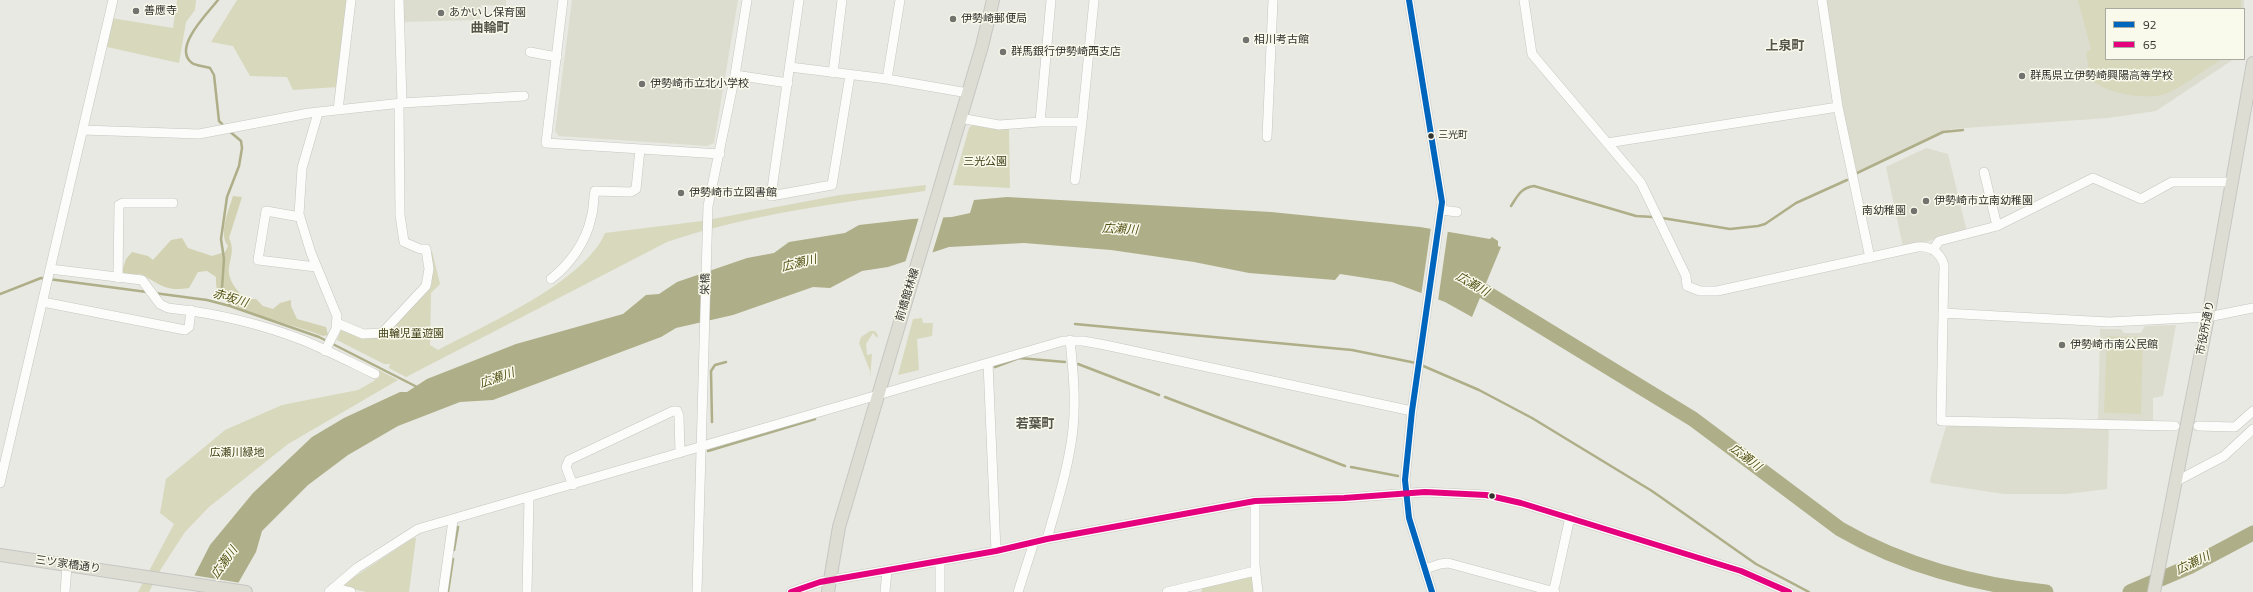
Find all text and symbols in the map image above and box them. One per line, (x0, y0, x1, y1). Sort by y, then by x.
place label: 善應寺 (144, 4, 177, 18)
marker: 善應寺 (131, 6, 141, 16)
place label: あかいし保育園 (449, 6, 526, 20)
marker: あかいし保育園 (436, 8, 446, 18)
legend (2105, 8, 2245, 60)
place label: 伊勢崎郵便局 (961, 12, 1027, 26)
marker: 伊勢崎郵便局 (948, 14, 958, 24)
text: 92 (2143, 15, 2156, 34)
district label: 曲輪町 (471, 21, 509, 37)
place label: 相川考古館 (1254, 33, 1309, 47)
marker: 相川考古館 (1241, 35, 1251, 45)
text: 65 (2143, 35, 2156, 54)
district label: 上泉町 (1766, 39, 1804, 55)
place label: 群馬銀行伊勢崎西支店 (1011, 45, 1121, 59)
marker: 群馬銀行伊勢崎西支店 (998, 47, 1008, 57)
place label: 群馬県立伊勢崎興陽高等学校 (2030, 69, 2173, 83)
marker: 群馬県立伊勢崎興陽高等学校 (2017, 71, 2027, 81)
place label: 伊勢崎市立北小学校 (650, 77, 749, 91)
marker: 伊勢崎市立北小学校 (637, 79, 647, 89)
place label: 三光町 (1438, 130, 1468, 142)
marker: 三光町 (1426, 131, 1436, 141)
park label: 三光公園 (963, 155, 1007, 169)
place label: 伊勢崎市立図書館 (689, 186, 777, 200)
marker: 伊勢崎市立図書館 (676, 188, 686, 198)
place label: 伊勢崎市立南幼稚園 (1934, 194, 2033, 208)
marker: 伊勢崎市立南幼稚園 (1921, 196, 1931, 206)
place label: 南幼稚園 (1862, 204, 1906, 218)
marker: 南幼稚園 (1909, 206, 1919, 216)
water label: 広瀬川 (1102, 222, 1138, 238)
water label: 広瀬川 (780, 253, 818, 275)
street label: 前橋館林線 (894, 267, 922, 323)
water label: 広瀬川 (1453, 270, 1491, 300)
street label: 栄橋 (699, 273, 713, 295)
water label: 赤坂川 (211, 287, 249, 311)
street label: 市役所通り (2194, 300, 2218, 356)
park label: 曲輪児童遊園 (378, 327, 444, 341)
place label: 伊勢崎市南公民館 (2070, 338, 2158, 352)
marker: 伊勢崎市南公民館 (2057, 340, 2067, 350)
water label: 広瀬川 (478, 366, 516, 392)
district label: 若葉町 (1016, 417, 1054, 433)
water label: 広瀬川 (1726, 441, 1764, 475)
park label: 広瀬川緑地 (210, 446, 264, 460)
unlabelled marker (1487, 491, 1497, 501)
water label: 広瀬川 (209, 544, 241, 582)
water label: 広瀬川 (2174, 550, 2212, 578)
street label: 三ツ家橋通り (34, 554, 102, 576)

